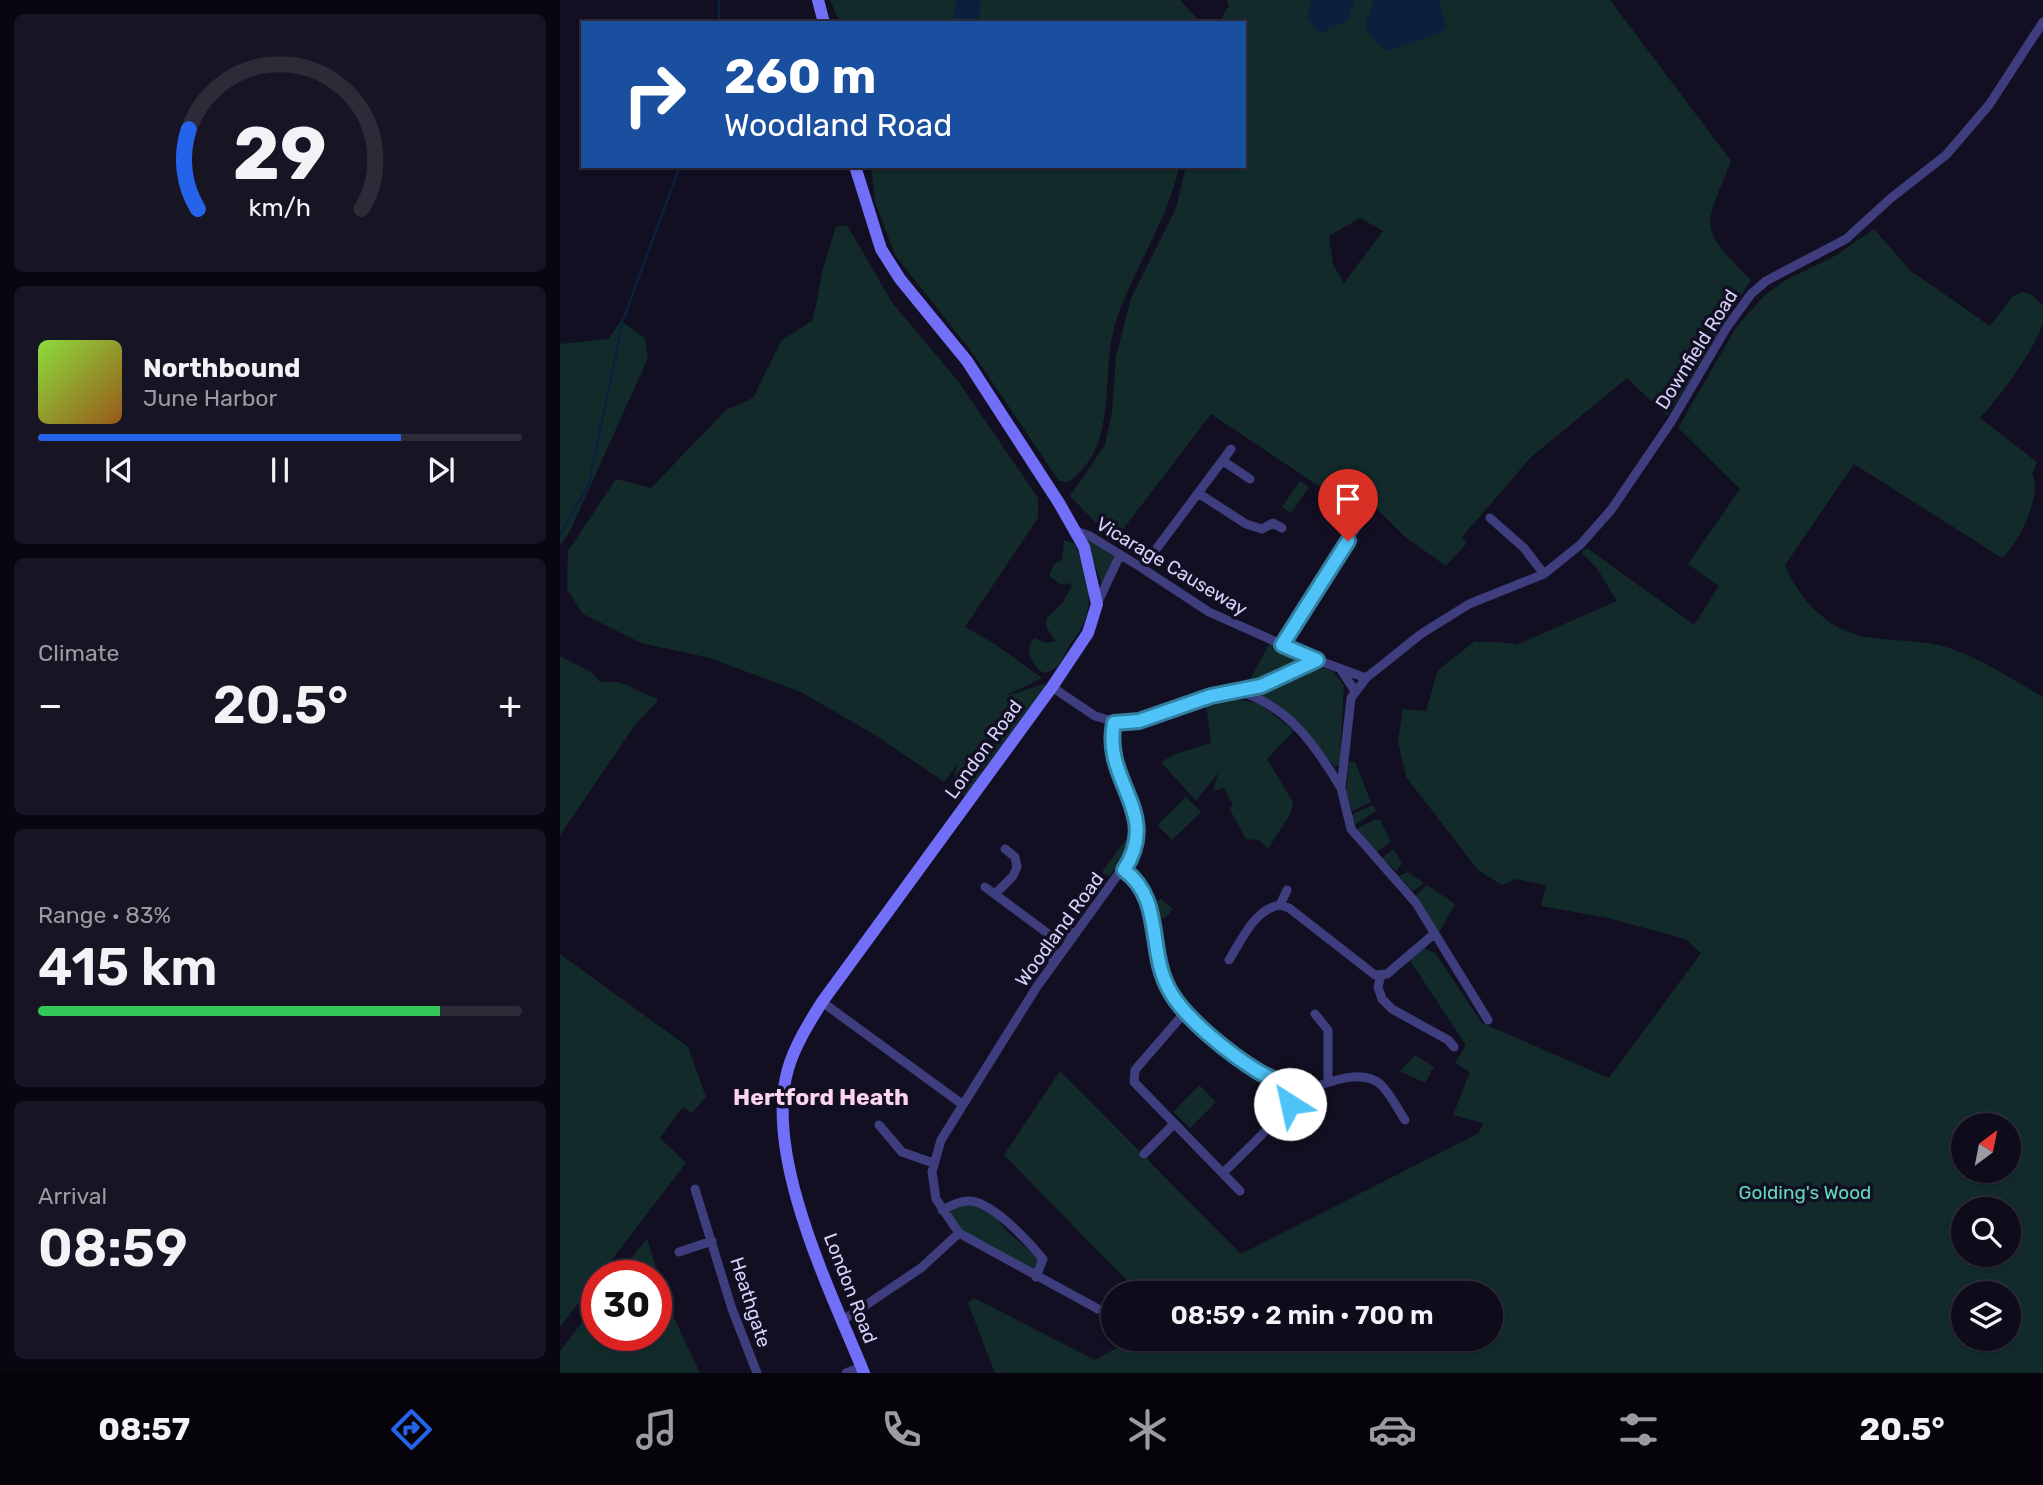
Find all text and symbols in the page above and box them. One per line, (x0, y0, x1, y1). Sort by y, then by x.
text: 260 m (724, 47, 876, 105)
icon: right (609, 49, 700, 140)
text: Woodland Road (724, 106, 952, 144)
text: 29 (233, 111, 327, 197)
text: km/h (249, 193, 311, 222)
street label: Downfield Road (1650, 285, 1742, 413)
text: Northbound (143, 353, 301, 384)
text: June Harbor (143, 384, 277, 412)
icon: previous (100, 451, 138, 489)
icon: pause (261, 451, 299, 489)
icon: next (422, 451, 460, 489)
pin (1318, 469, 1378, 541)
icon: arrive (1329, 480, 1367, 518)
street label: Vicarage Causeway (1092, 512, 1252, 621)
text: Climate (38, 639, 119, 667)
text: 20.5° (213, 674, 348, 736)
text: − (38, 682, 63, 728)
text: + (498, 682, 522, 728)
street label: London Road (940, 695, 1027, 803)
street label: Woodland Road (1010, 868, 1109, 991)
text: Range · 83% (38, 901, 171, 929)
text: 415 km (38, 936, 217, 998)
position arrow (1253, 1067, 1327, 1141)
district label: Hertford Heath (733, 1083, 909, 1111)
north arrow (1951, 1113, 2021, 1183)
map controls (1951, 1113, 2021, 1351)
park label: Golding's Wood (1739, 1181, 1871, 1204)
text: Arrival (38, 1182, 107, 1210)
button: search (1951, 1197, 2021, 1267)
text: 08:59 (38, 1217, 188, 1279)
street label: London Road (819, 1230, 882, 1347)
street label: Heathgate (725, 1254, 776, 1350)
speed limit sign: 30 (581, 1260, 672, 1351)
button: layers (1951, 1281, 2021, 1351)
text: 08:59 · 2 min · 700 m (1170, 1300, 1434, 1331)
icon: directions (387, 1405, 436, 1454)
icon: music (632, 1405, 681, 1454)
icon: phone (877, 1405, 926, 1454)
icon: climate (1123, 1405, 1172, 1454)
icon: car (1368, 1405, 1417, 1454)
icon: filters (1614, 1405, 1663, 1454)
text: 08:57 (98, 1410, 190, 1448)
text: 20.5° (1859, 1410, 1945, 1448)

